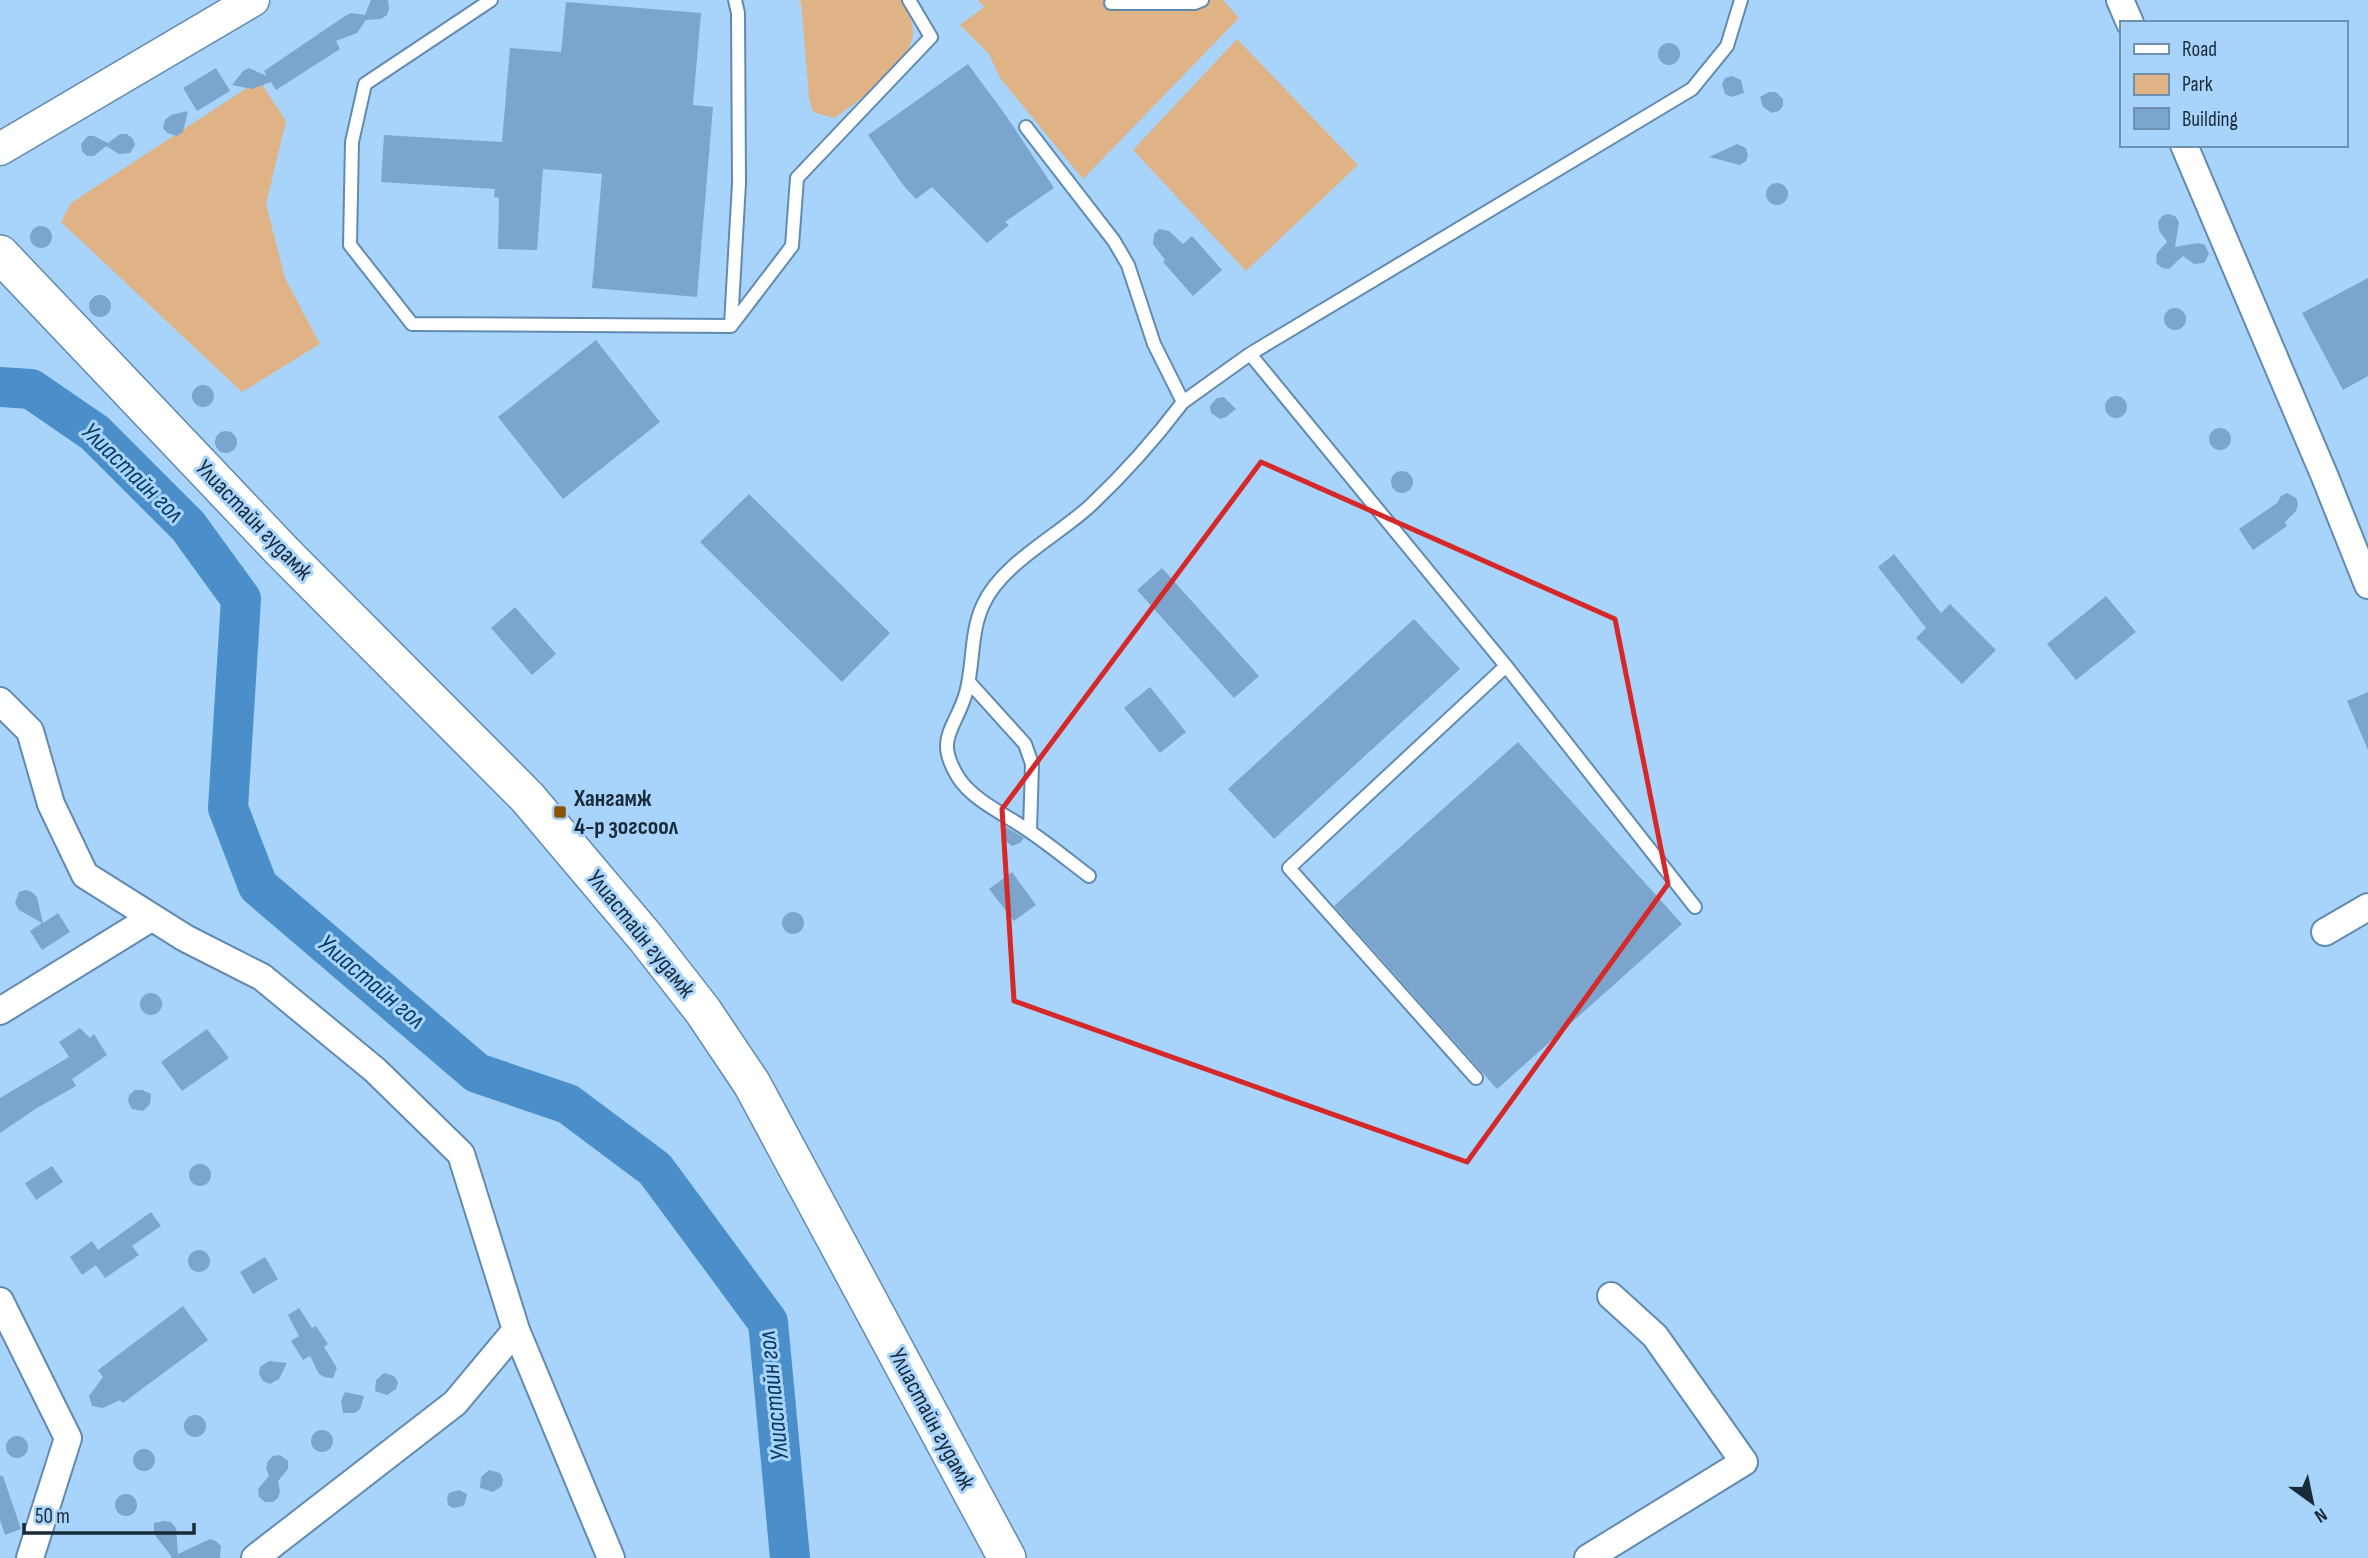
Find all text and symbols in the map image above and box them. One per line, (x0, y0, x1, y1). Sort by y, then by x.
legend (2120, 21, 2347, 147)
text: Road (2182, 37, 2217, 62)
text: Park (2182, 72, 2213, 97)
text: Building (2182, 107, 2238, 132)
water label: Улиастайн гол (74, 417, 190, 529)
street label: Улиастайн гудамж (189, 454, 319, 586)
place label: Хангамж 4-р зогсоол (573, 784, 679, 841)
marker: Хангамж 4-р зогсоол (552, 804, 568, 820)
street label: Улиастайн гудамж (581, 864, 701, 1004)
water label: Улиастайн гол (311, 928, 431, 1036)
water label: Улиастайн гол (752, 1330, 796, 1462)
street label: Улиастайн гудамж (883, 1343, 981, 1495)
north arrow (2277, 1467, 2347, 1537)
scale bar (24, 1492, 194, 1536)
text: N (2310, 1503, 2331, 1527)
text: 50 m (35, 1504, 70, 1529)

